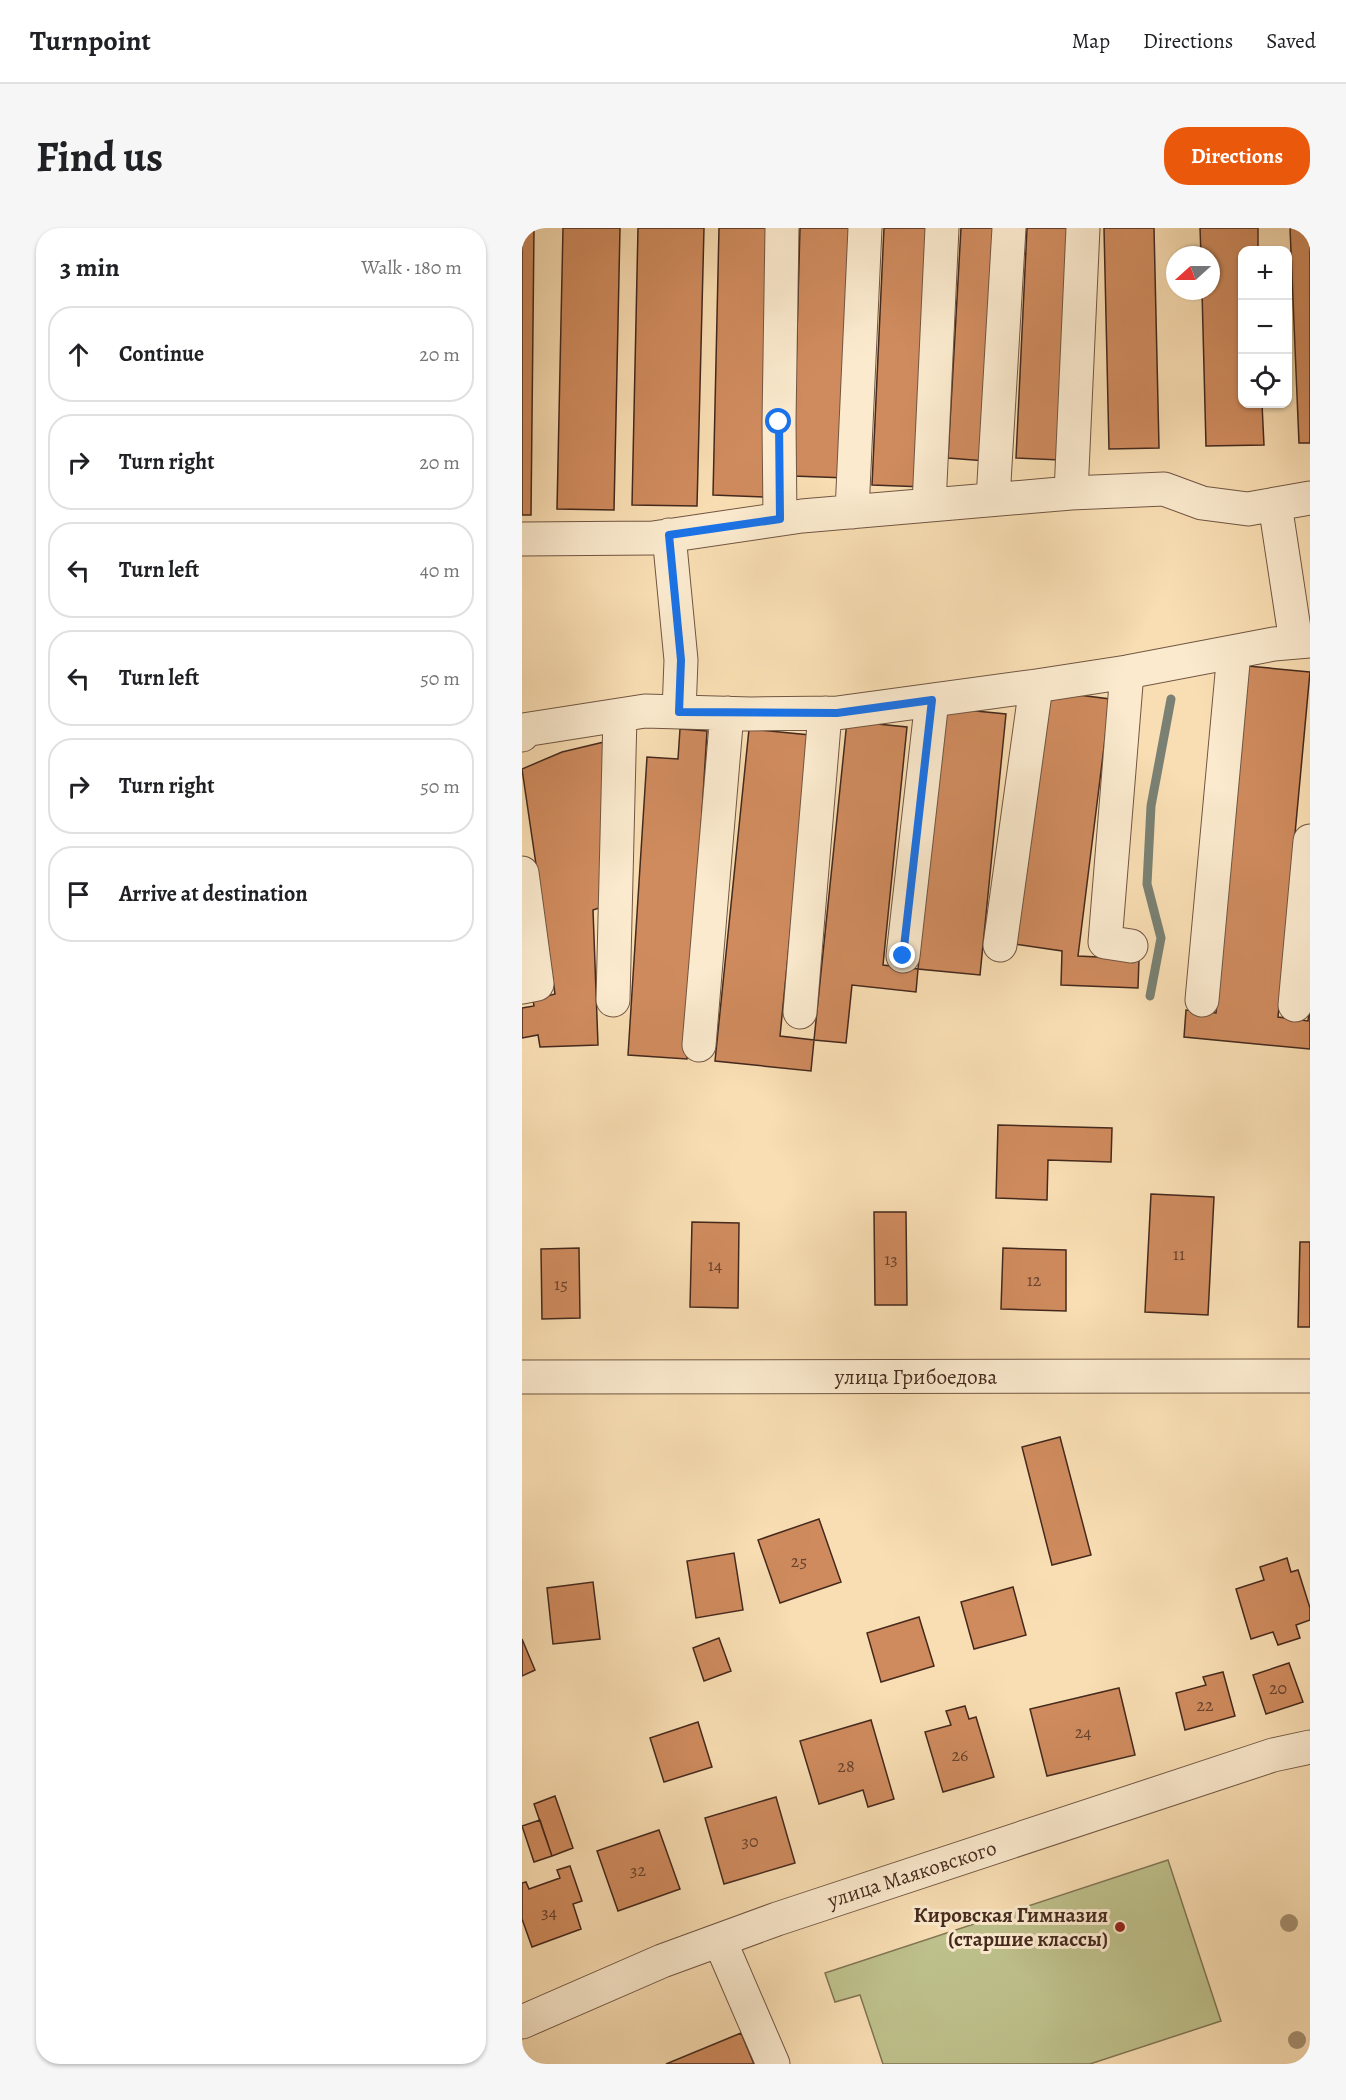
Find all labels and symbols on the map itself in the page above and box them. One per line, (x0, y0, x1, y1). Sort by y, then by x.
north arrow (1166, 246, 1220, 300)
route start (765, 408, 791, 434)
route end (889, 942, 915, 968)
house number: 11 (1173, 1242, 1185, 1266)
house number: 13 (884, 1247, 898, 1271)
house number: 14 (708, 1253, 722, 1277)
house number: 12 (1027, 1268, 1042, 1292)
house number: 15 (554, 1272, 568, 1296)
street label: улица Грибоедова (834, 1363, 998, 1391)
house number: 25 (791, 1549, 807, 1573)
house number: 20 (1269, 1676, 1287, 1700)
house number: 22 (1196, 1693, 1214, 1717)
house number: 24 (1075, 1720, 1091, 1744)
house number: 26 (952, 1743, 968, 1767)
house number: 28 (837, 1754, 855, 1778)
house number: 30 (741, 1829, 759, 1853)
street label: улица Маяковского (823, 1834, 1000, 1915)
house number: 32 (630, 1858, 646, 1882)
house number: 34 (541, 1900, 557, 1924)
place label: Кировская Гимназия (старшие классы) (914, 1901, 1108, 1953)
marker: Кировская Гимназия (старшие классы) (1113, 1920, 1127, 1934)

